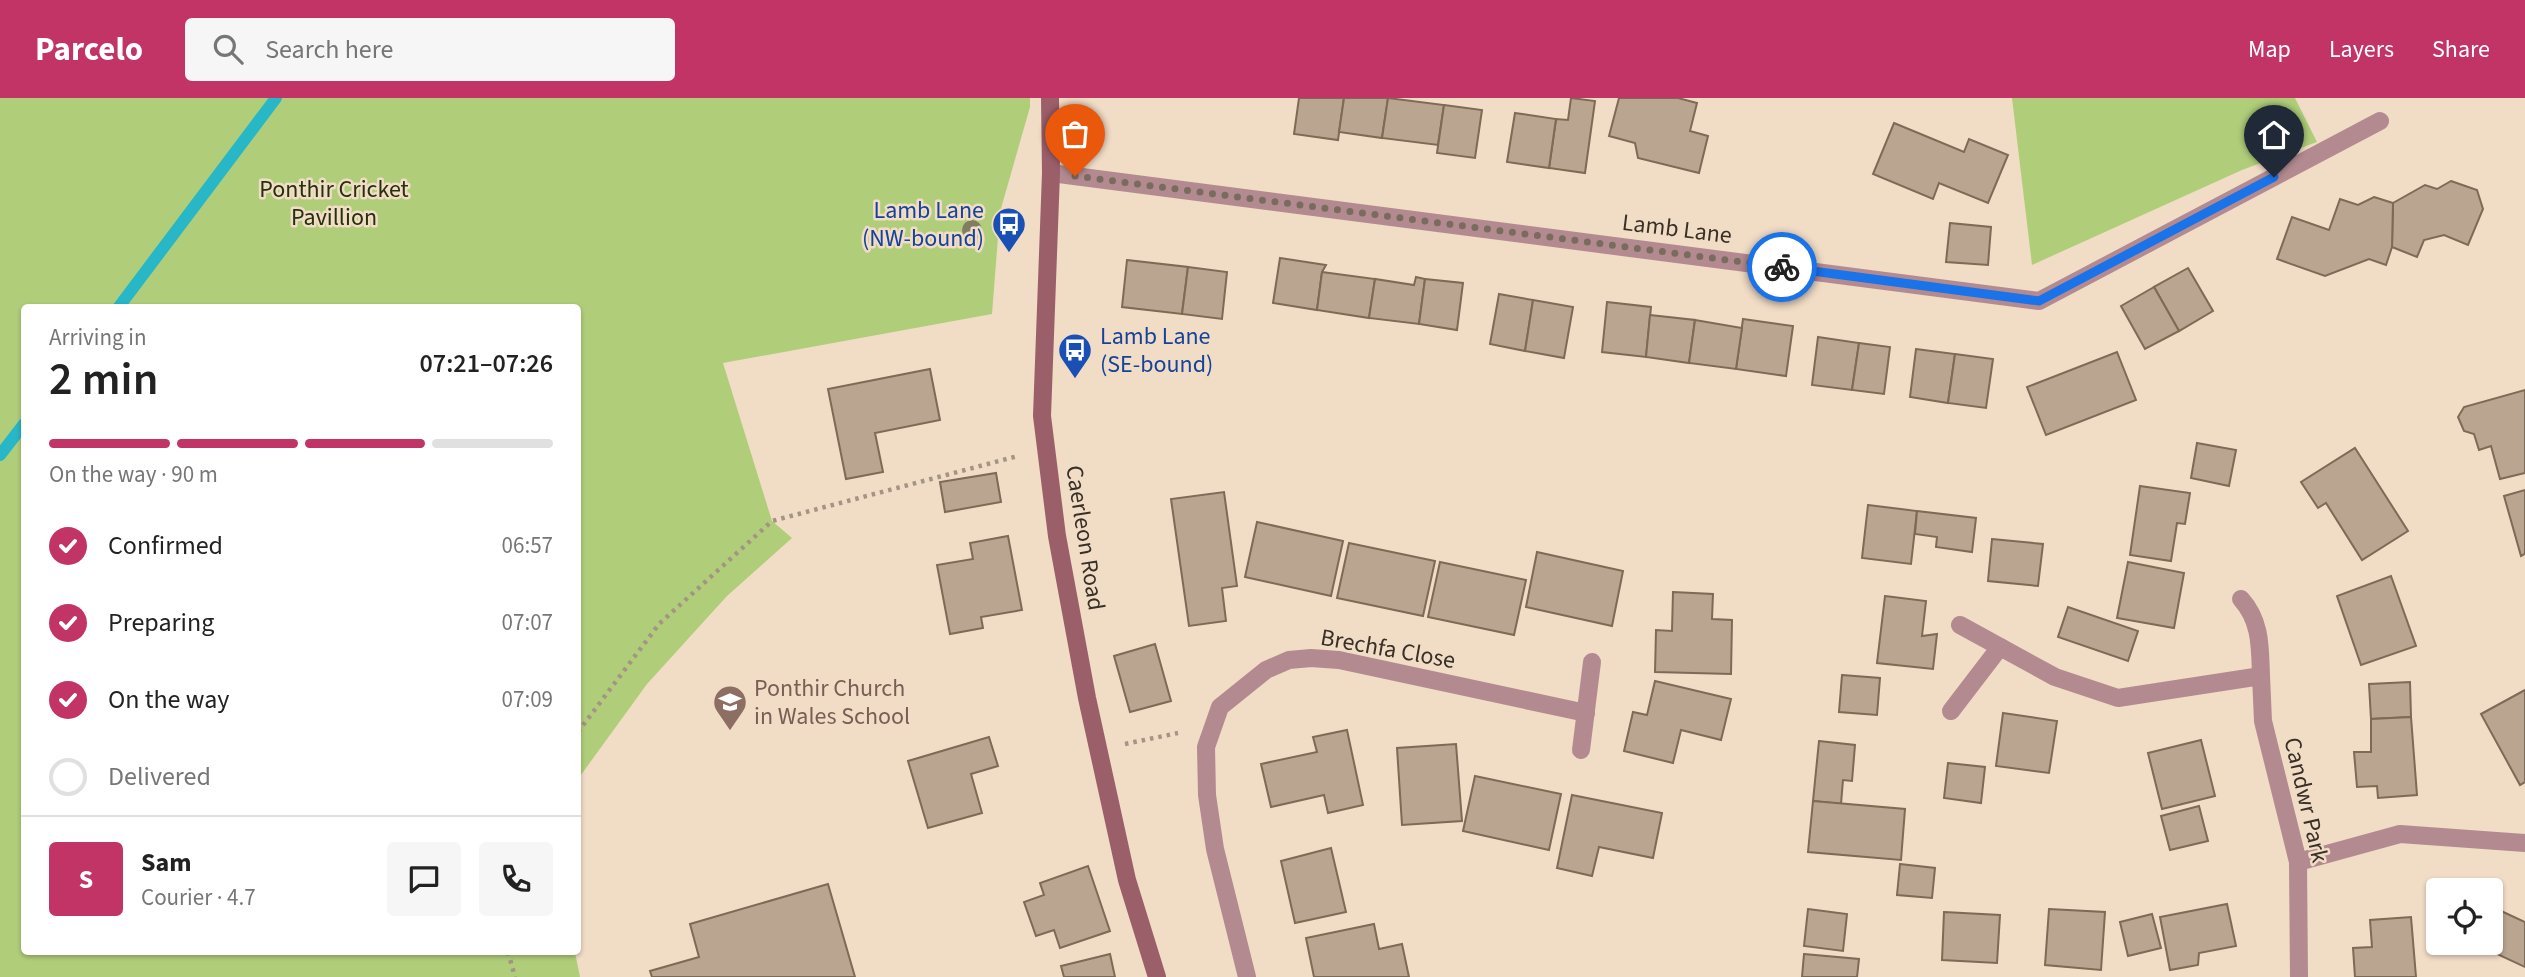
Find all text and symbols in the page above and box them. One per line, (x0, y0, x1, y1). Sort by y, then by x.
search box (185, 18, 675, 81)
text: Parcelo (35, 26, 143, 73)
icon: search (209, 30, 247, 68)
text: Search here (265, 31, 393, 68)
text: Map (2248, 32, 2291, 67)
text: Layers (2329, 32, 2394, 67)
text: Share (2432, 32, 2490, 67)
pin (1045, 104, 1105, 176)
pin (2244, 105, 2304, 177)
icon: bag (1056, 115, 1094, 153)
icon: home (2255, 116, 2293, 154)
park label: Ponthir Cricket Pavillion (259, 172, 409, 235)
place label: Lamb Lane (NW-bound) (862, 193, 984, 256)
bus stop icon: Lamb Lane (NW-bound) (990, 205, 1028, 254)
street label: Lamb Lane (1620, 205, 1734, 253)
courier (1747, 232, 1817, 302)
icon: bike (1763, 248, 1801, 286)
place label: Lamb Lane (SE-bound) (1100, 319, 1213, 382)
text: Arriving in (49, 321, 147, 354)
bus stop icon: Lamb Lane (SE-bound) (1056, 331, 1094, 380)
text: 07:21–07:26 (420, 345, 553, 382)
text: 2 min (49, 347, 158, 412)
text: On the way · 90 m (49, 458, 218, 491)
street label: Caerleon Road (1056, 463, 1114, 613)
icon: check (49, 527, 87, 565)
text: Confirmed (108, 527, 223, 564)
text: 06:57 (502, 529, 553, 562)
icon: check (49, 604, 87, 642)
text: Preparing (108, 604, 214, 641)
text: 07:07 (502, 606, 553, 639)
street label: Brechfa Close (1318, 620, 1458, 678)
place label: Ponthir Church in Wales School (754, 671, 910, 734)
icon: check (49, 681, 87, 719)
text: On the way (108, 681, 229, 718)
text: 07:09 (502, 683, 553, 716)
school or university icon: Ponthir Church in Wales School (711, 683, 749, 732)
street label: Candwr Park (2275, 734, 2337, 866)
text: Delivered (108, 758, 211, 795)
button: chat (387, 842, 461, 916)
button: phone (479, 842, 553, 916)
text: Sam (141, 844, 191, 881)
text: S (79, 861, 93, 898)
map controls (2426, 878, 2503, 955)
button: locate (2426, 878, 2503, 955)
text: Courier · 4.7 (141, 881, 256, 914)

